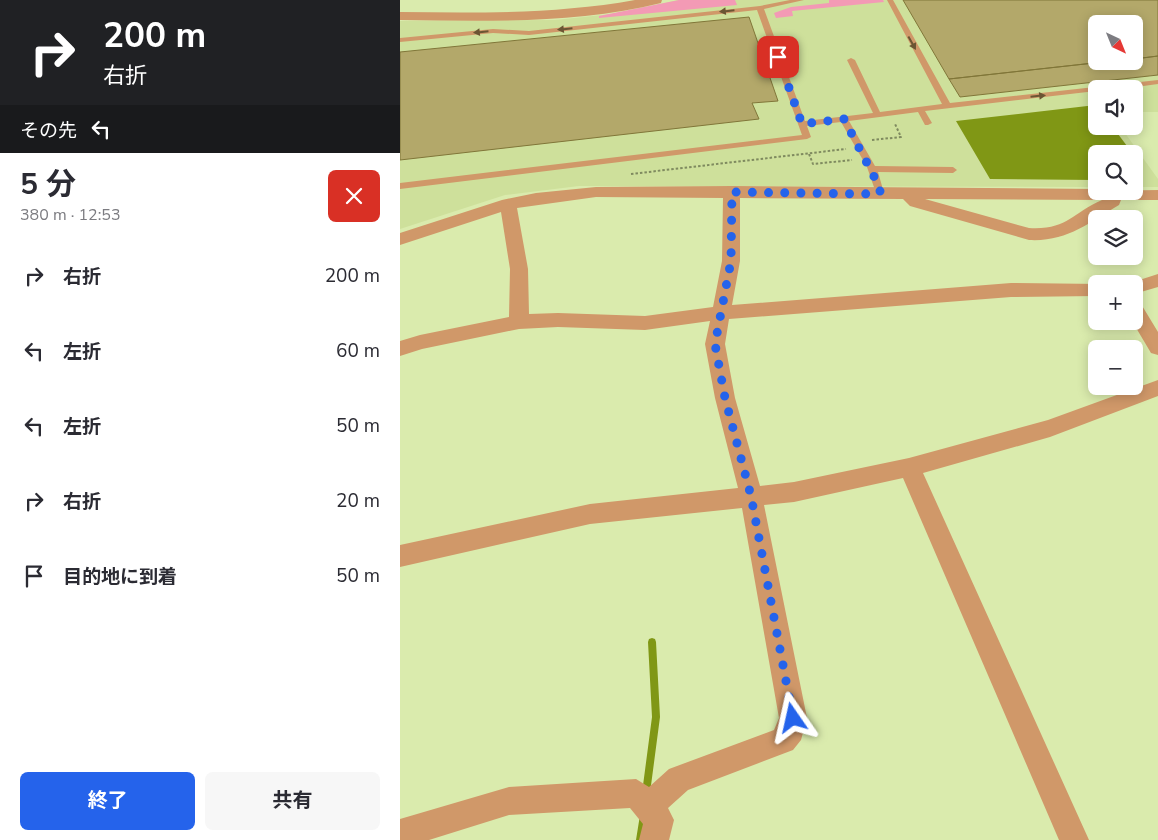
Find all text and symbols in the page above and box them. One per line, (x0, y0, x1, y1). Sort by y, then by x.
one-way arrow (718, 7, 734, 15)
text: 200 m (103, 12, 206, 59)
north arrow (1088, 15, 1142, 70)
map controls (1088, 15, 1143, 395)
icon: right (20, 20, 85, 85)
one-way arrow (557, 25, 573, 33)
one-way arrow (472, 28, 488, 36)
pin (757, 36, 799, 78)
one-way arrow (908, 36, 916, 50)
icon: arrive (764, 43, 792, 71)
text: 右折 (103, 61, 147, 91)
button: sound (1088, 80, 1143, 135)
one-way arrow (1030, 92, 1046, 100)
icon: left (87, 115, 115, 143)
text: その先 (20, 118, 77, 144)
button: search (1088, 145, 1143, 200)
text: 5 分 (20, 164, 76, 205)
button: close (328, 170, 380, 222)
text: 380 m · 12:53 (20, 204, 121, 226)
button: layers (1088, 210, 1143, 265)
icon: right (20, 262, 48, 290)
text: 200 m (325, 263, 380, 289)
text: 右折 (63, 264, 101, 290)
button: + (1088, 275, 1143, 330)
icon: left (20, 337, 48, 365)
text: 60 m (336, 338, 380, 364)
text: 左折 (63, 339, 101, 365)
button: − (1088, 340, 1143, 395)
icon: left (20, 412, 48, 440)
text: 50 m (336, 413, 380, 439)
text: 左折 (63, 414, 101, 440)
icon: right (20, 487, 48, 515)
text: 20 m (336, 488, 380, 514)
text: 右折 (63, 489, 101, 515)
icon: arrive (20, 562, 48, 590)
text: 50 m (336, 563, 380, 589)
text: 目的地に到着 (63, 564, 177, 590)
position arrow (766, 691, 818, 743)
button: 終了 (20, 772, 195, 830)
button: 共有 (205, 772, 380, 830)

